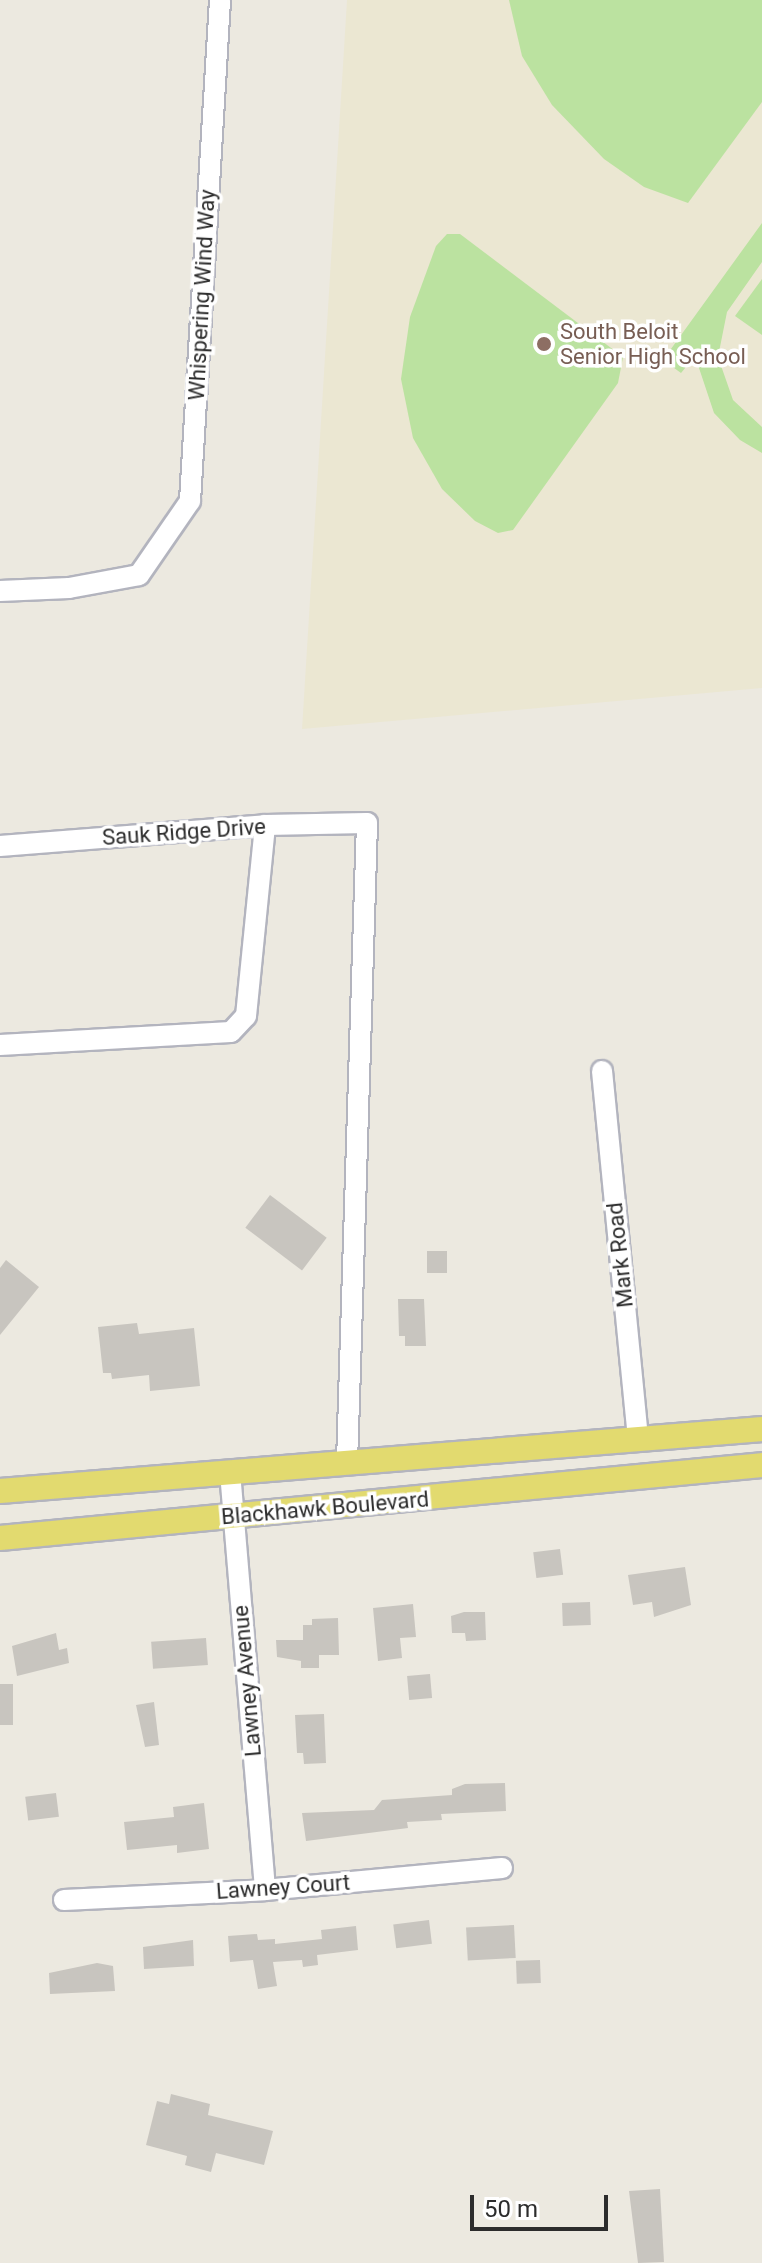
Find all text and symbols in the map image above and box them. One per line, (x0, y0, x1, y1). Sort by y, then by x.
street label: Whispering Wind Way (183, 189, 221, 401)
place label: South Beloit Senior High School (560, 318, 746, 370)
marker: South Beloit Senior High School (535, 335, 553, 353)
street label: Sauk Ridge Drive (101, 813, 267, 851)
street label: Mark Road (601, 1201, 639, 1309)
street label: Blackhawk Boulevard (220, 1486, 430, 1530)
street label: Lawney Avenue (227, 1604, 267, 1758)
street label: Lawney Court (215, 1869, 351, 1905)
scale bar (474, 2179, 612, 2229)
text: 50 m (484, 2195, 538, 2223)

